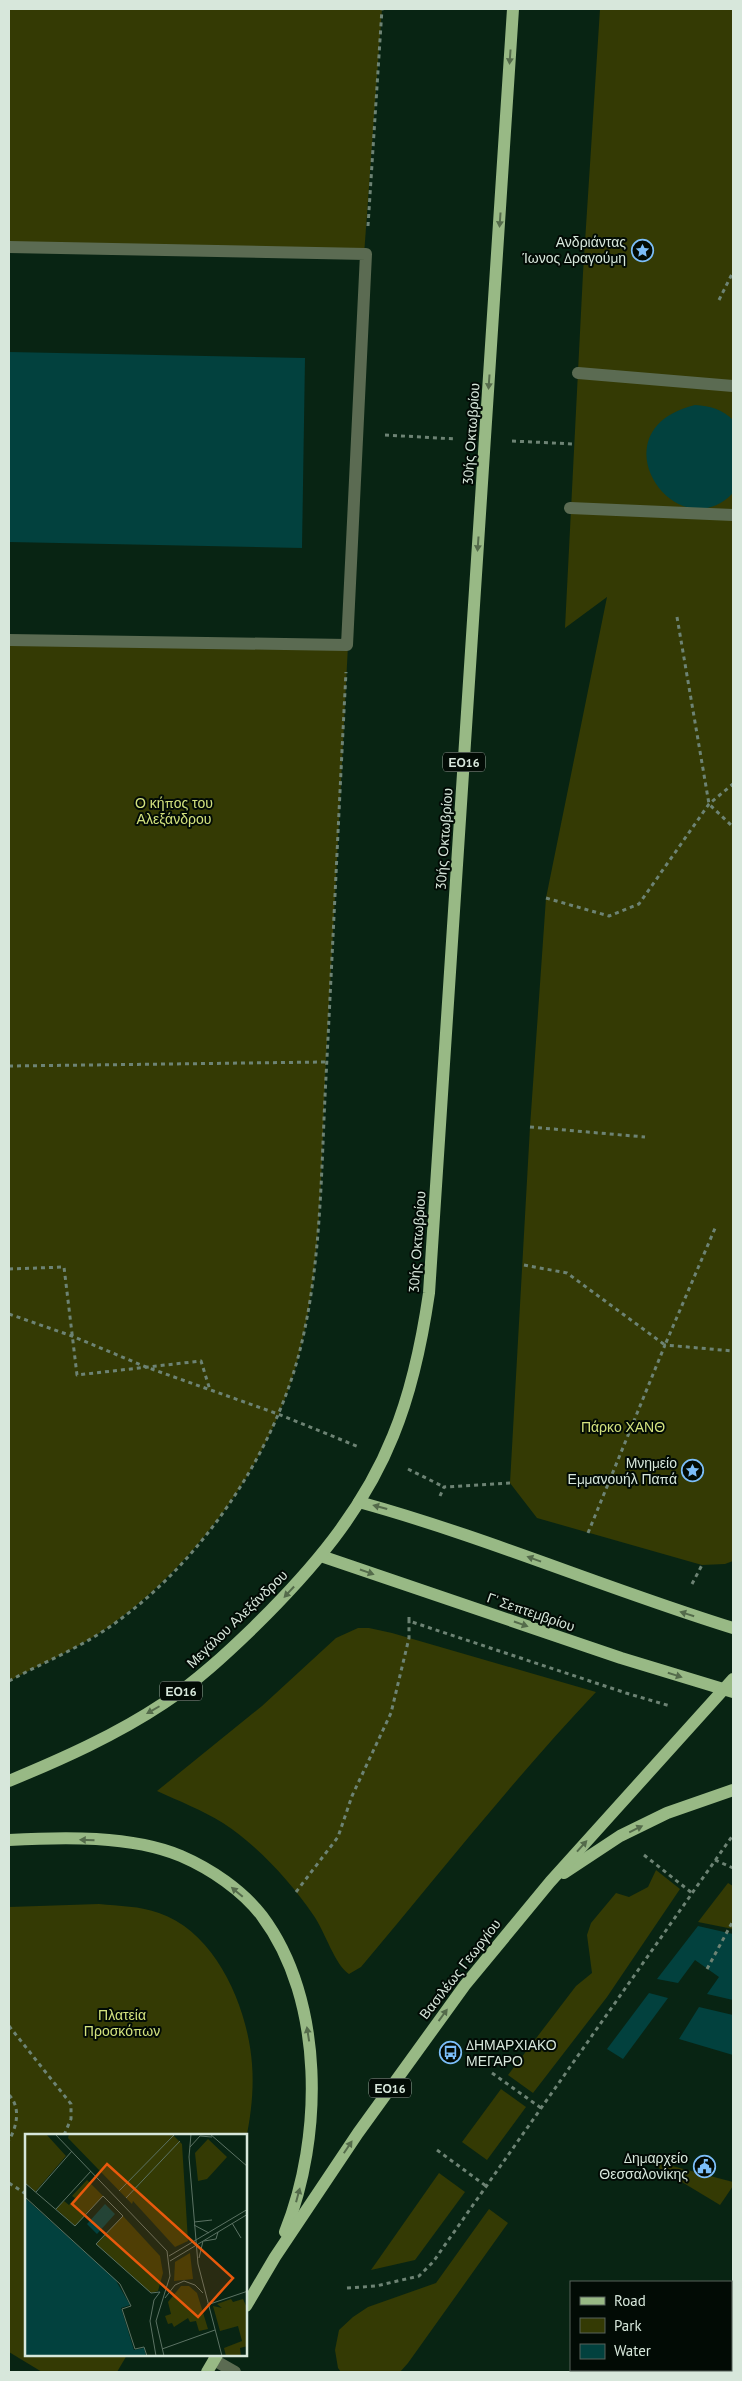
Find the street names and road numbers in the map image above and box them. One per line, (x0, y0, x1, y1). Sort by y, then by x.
street label: 30ής Οκτωβρίου (458, 382, 484, 486)
road number: ΕΟ16 (443, 752, 485, 772)
street label: 30ής Οκτωβρίου (431, 787, 457, 891)
street label: 30ής Οκτωβρίου (404, 1190, 430, 1294)
street label: Μεγάλου Αλεξάνδρου (183, 1566, 291, 1672)
street label: Γ' Σεπτεμβρίου (485, 1589, 577, 1635)
road number: ΕΟ16 (160, 1682, 202, 1700)
street label: Βασιλέως Γεωργίου (415, 1915, 505, 2023)
road number: ΕΟ16 (369, 2078, 411, 2098)

